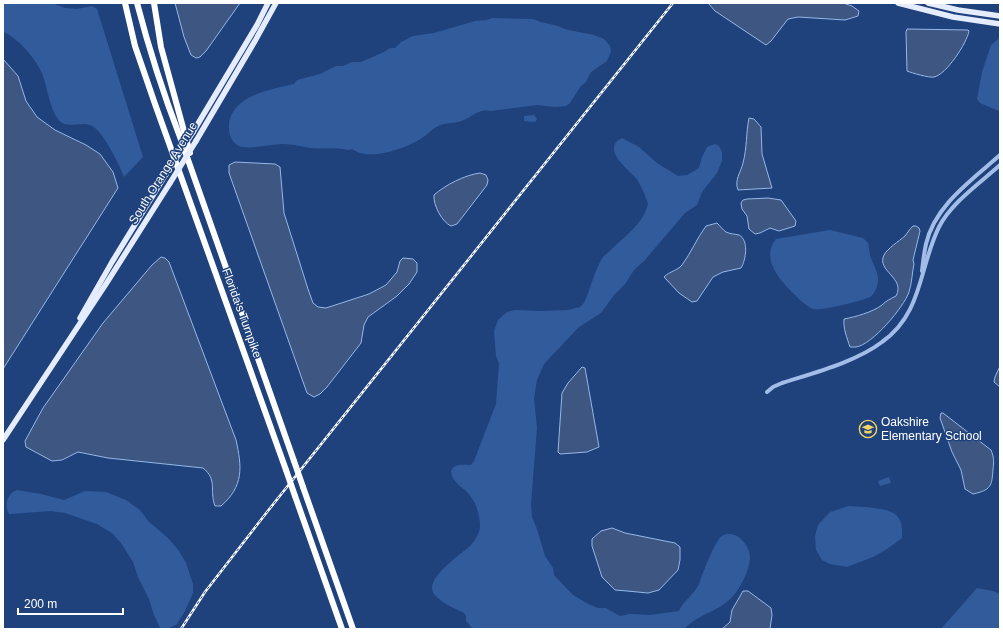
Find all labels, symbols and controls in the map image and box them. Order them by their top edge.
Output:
street label: South Orange Avenue [126,119,200,227]
street label: Florida's Turnpike [219,266,265,360]
place label: Oakshire Elementary School [881,415,982,443]
school or university icon: Oakshire Elementary School [858,419,878,439]
scale bar [18,590,123,616]
text: 200 m [24,597,57,611]

